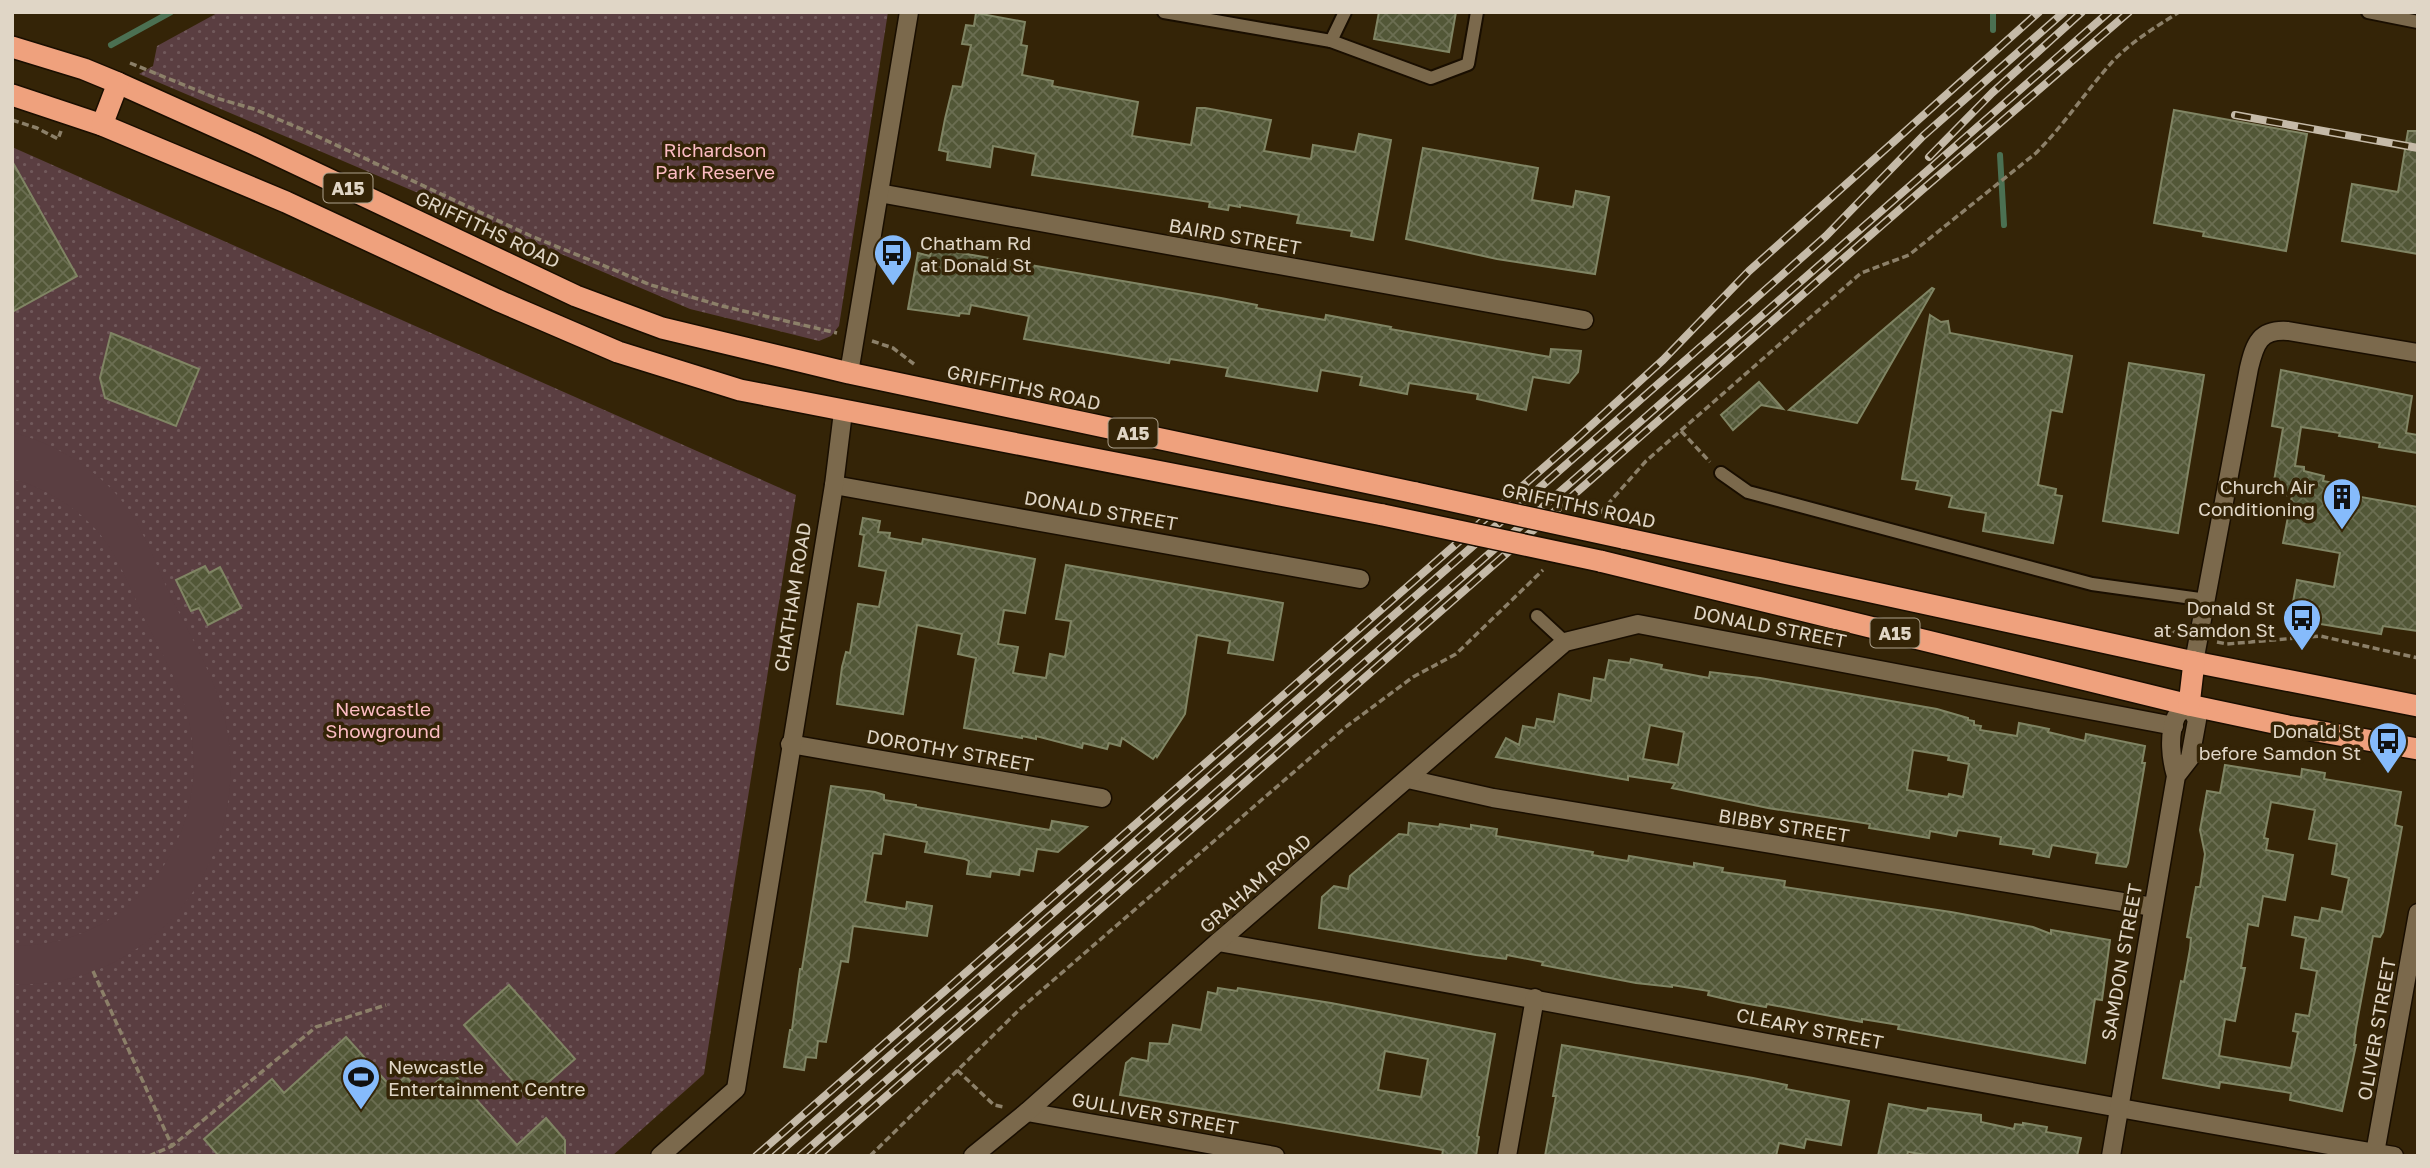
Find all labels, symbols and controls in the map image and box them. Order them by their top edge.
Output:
park label: Richardson Park Reserve [655,138,775,183]
road number: A15 [324,174,372,202]
street label: GRIFFITHS ROAD [412,185,564,273]
street label: BAIRD STREET [1167,213,1303,259]
place label: Chatham Rd at Donald St [920,231,1032,276]
bus stop icon: Chatham Rd at Donald St [872,232,914,287]
street label: GRIFFITHS ROAD [945,359,1103,415]
road number: A15 [1108,418,1158,447]
place label: Church Air Conditioning [2198,475,2316,520]
building icon: Church Air Conditioning [2321,476,2363,531]
street label: GRIFFITHS ROAD [1500,477,1658,533]
street label: DONALD STREET [1023,485,1180,535]
street label: CHATHAM ROAD [769,521,815,673]
place label: Donald St at Samdon St [2153,596,2275,641]
bus stop icon: Donald St at Samdon St [2281,597,2323,652]
street label: DONALD STREET [1692,600,1849,652]
road number: A15 [1870,618,1920,648]
park label: Newcastle Showground [325,697,441,742]
place label: Donald St before Samdon St [2199,719,2361,764]
bus stop icon: Donald St before Samdon St [2367,720,2409,775]
street label: DOROTHY STREET [865,724,1035,776]
street label: BIBBY STREET [1717,803,1851,847]
street label: GRAHAM ROAD [1195,828,1315,938]
street label: SAMDON STREET [2096,881,2146,1042]
street label: OLIVER STREET [2352,956,2400,1102]
street label: CLEARY STREET [1735,1002,1886,1054]
place label: Newcastle Entertainment Centre [388,1055,586,1100]
sports icon: Newcastle Entertainment Centre [340,1056,382,1111]
street label: GULLIVER STREET [1070,1087,1240,1139]

